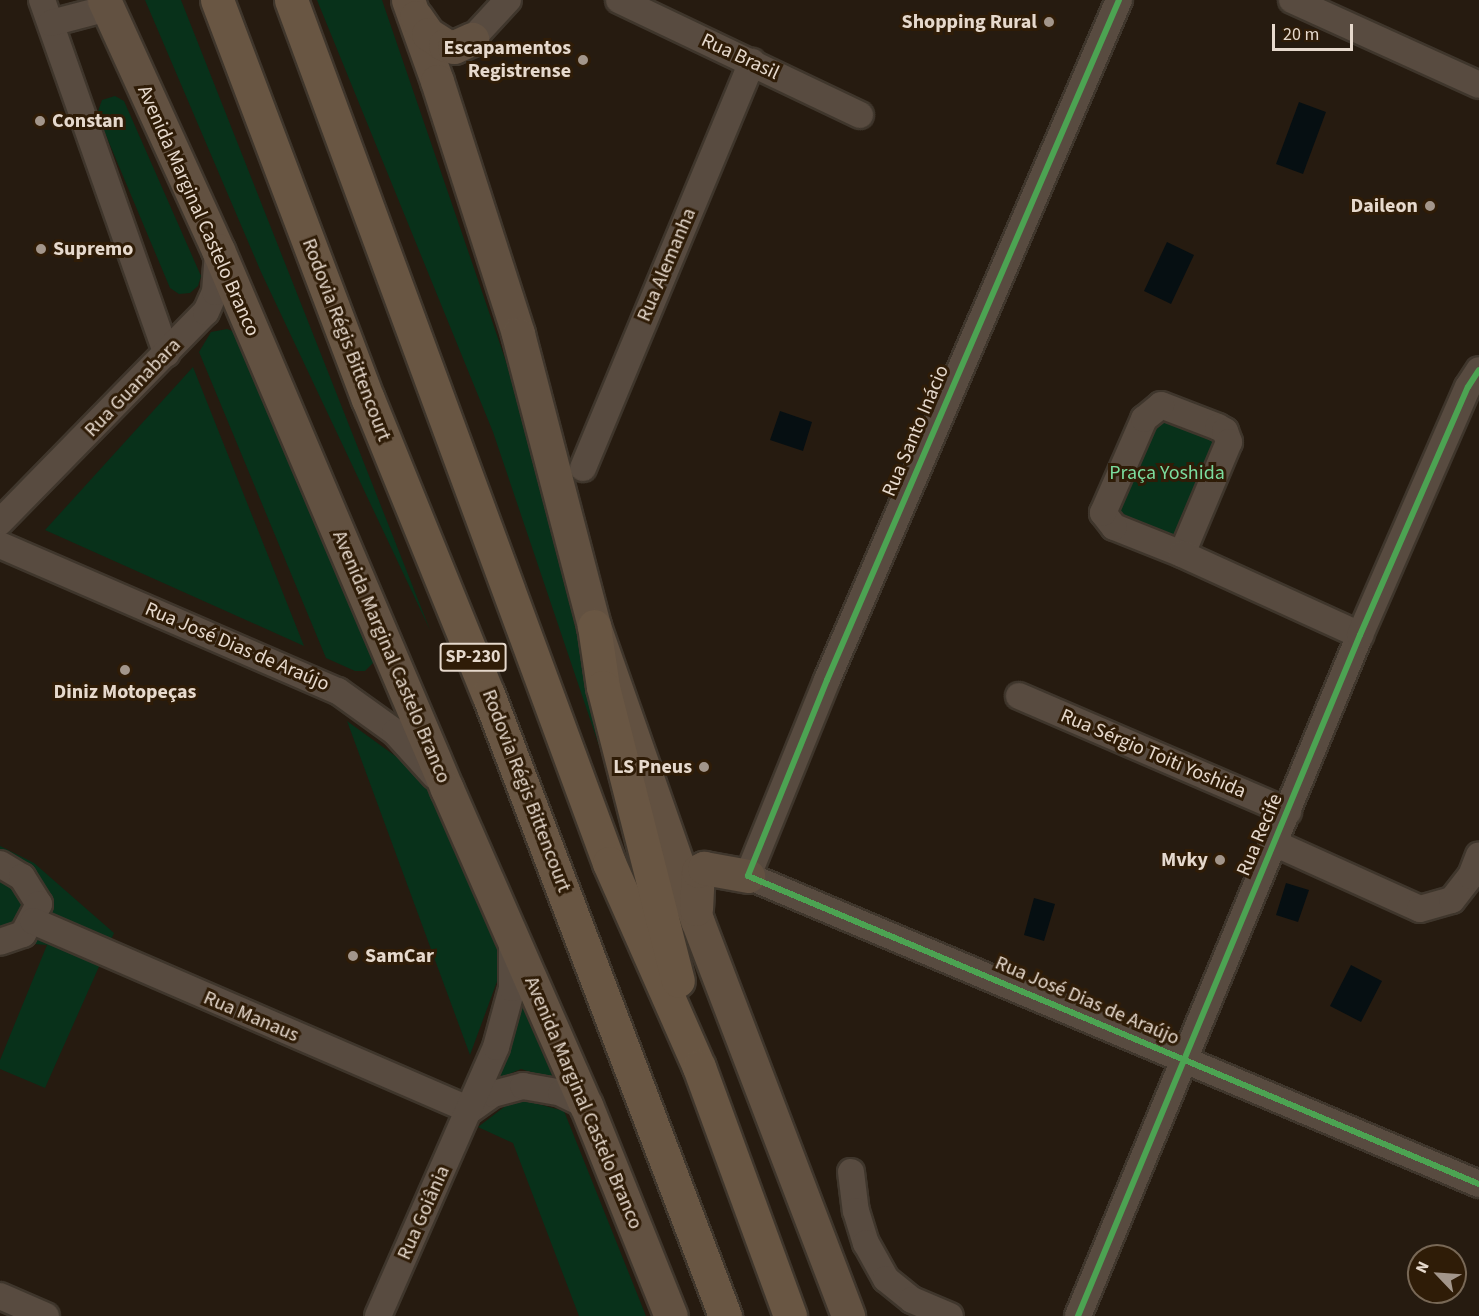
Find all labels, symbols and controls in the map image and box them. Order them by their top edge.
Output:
place label: Shopping Rural [902,10,1037,34]
scale bar [1275,12,1356,50]
marker: Shopping Rural [1042,15,1056,29]
text: 20 m [1283,22,1319,47]
street label: Rua Brasil [697,29,783,85]
place label: Escapamentos Registrense [444,36,571,83]
marker: Escapamentos Registrense [576,53,590,67]
street label: Avenida Marginal Castelo Branco [132,82,264,340]
place label: Constan [52,109,124,133]
marker: Constan [33,114,47,128]
place label: Daileon [1351,194,1418,218]
marker: Daileon [1423,199,1437,213]
street label: Rua Alemanha [632,205,702,325]
street label: Rodovia Régis Bittencourt [296,235,396,445]
place label: Supremo [53,237,133,261]
marker: Supremo [34,242,48,256]
street label: Rua Guanabara [80,334,186,442]
street label: Rua Santo Inácio [877,362,955,500]
park label: Praça Yoshida [1109,461,1225,485]
street label: Avenida Marginal Castelo Branco [327,527,455,787]
street label: Rua José Dias de Araújo [141,597,333,697]
road number: SP-230 [438,642,508,672]
marker: Diniz Motopeças [118,663,132,677]
place label: Diniz Motopeças [54,680,196,704]
street label: Rodovia Régis Bittencourt [476,686,576,896]
street label: Rua Sérgio Toiti Yoshida [1057,704,1249,804]
place label: LS Pneus [613,755,692,779]
marker: LS Pneus [697,760,711,774]
street label: Rua Recife [1232,790,1288,880]
place label: Mvky [1161,848,1208,872]
marker: Mvky [1213,853,1227,867]
place label: SamCar [365,944,434,968]
marker: SamCar [346,949,360,963]
street label: Rua José Dias de Araújo [991,951,1183,1051]
street label: Avenida Marginal Castelo Branco [519,973,647,1233]
street label: Rua Manaus [200,986,302,1048]
street label: Rua Goiânia [393,1162,455,1264]
north arrow [1407,1244,1467,1304]
text: N [1410,1258,1435,1277]

